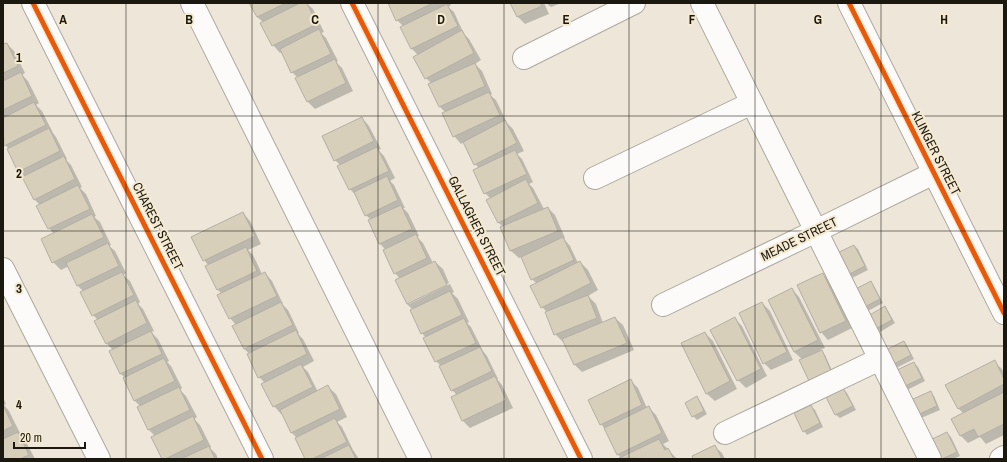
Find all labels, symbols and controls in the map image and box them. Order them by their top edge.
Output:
text: A [59,11,67,28]
text: B [185,11,193,28]
text: C [311,11,319,28]
text: D [437,11,445,28]
text: E [562,11,570,28]
text: F [689,11,696,28]
text: G [814,11,822,28]
text: H [940,11,948,28]
text: 1 [16,49,22,66]
street label: KLINGER STREET [908,108,965,198]
text: 2 [16,165,22,182]
street label: GALLAGHER STREET [444,173,510,279]
street label: CHAREST STREET [129,179,188,273]
street label: MEADE STREET [758,213,840,265]
text: 3 [16,280,22,297]
text: 4 [16,396,22,413]
scale bar [14,424,85,450]
text: 20 m [20,430,42,446]

